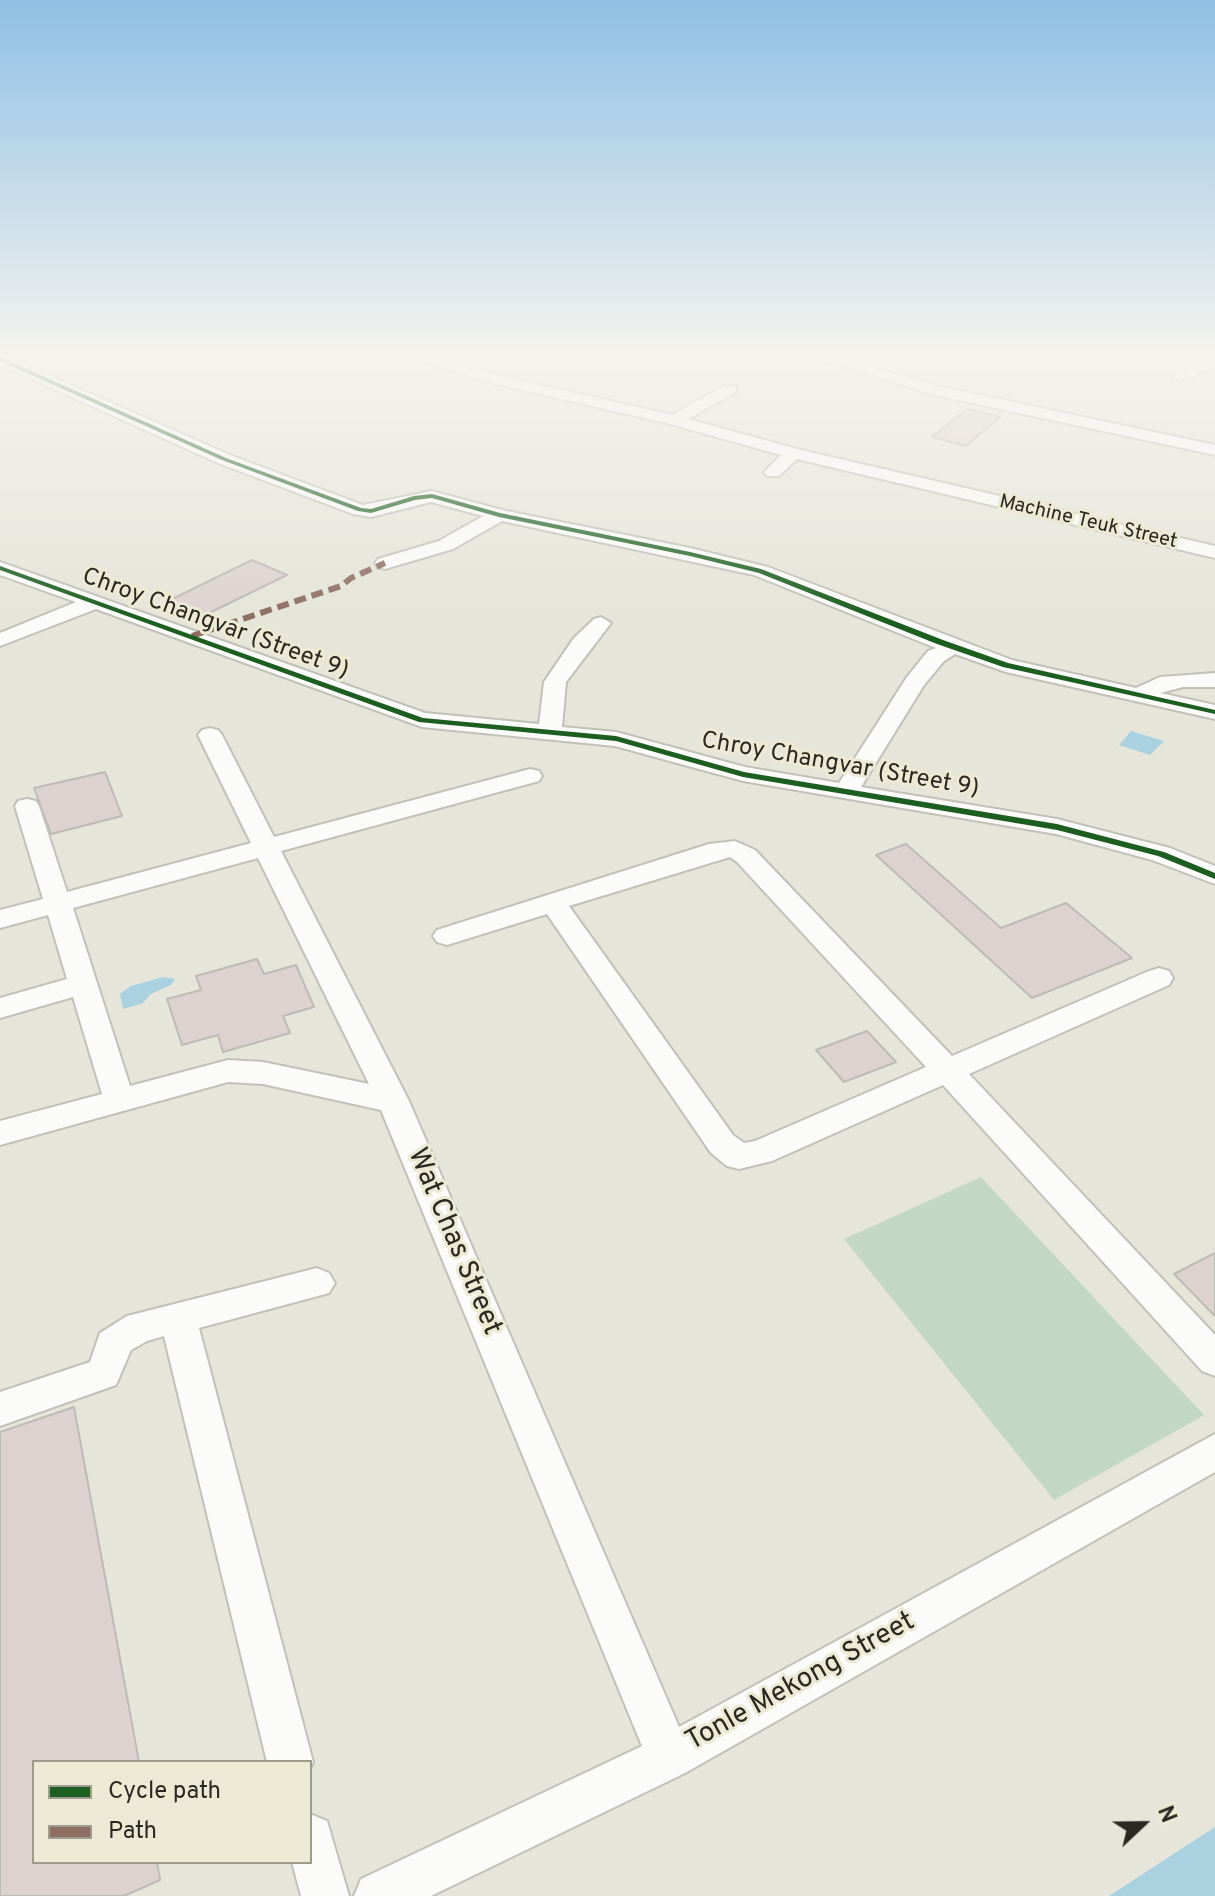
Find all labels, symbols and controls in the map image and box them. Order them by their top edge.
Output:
street label: Machine Teuk Street [997,491,1179,555]
street label: Chroy Changvar (Street 9) [78,563,352,687]
street label: Chroy Changvar (Street 9) [699,727,981,805]
street label: Wat Chas Street [398,1143,508,1341]
street label: Tonle Mekong Street [681,1606,921,1760]
legend [32,1760,312,1864]
text: Cycle path [108,1777,221,1807]
north arrow [1103,1784,1183,1864]
text: N [1150,1802,1181,1827]
text: Path [108,1817,157,1847]

